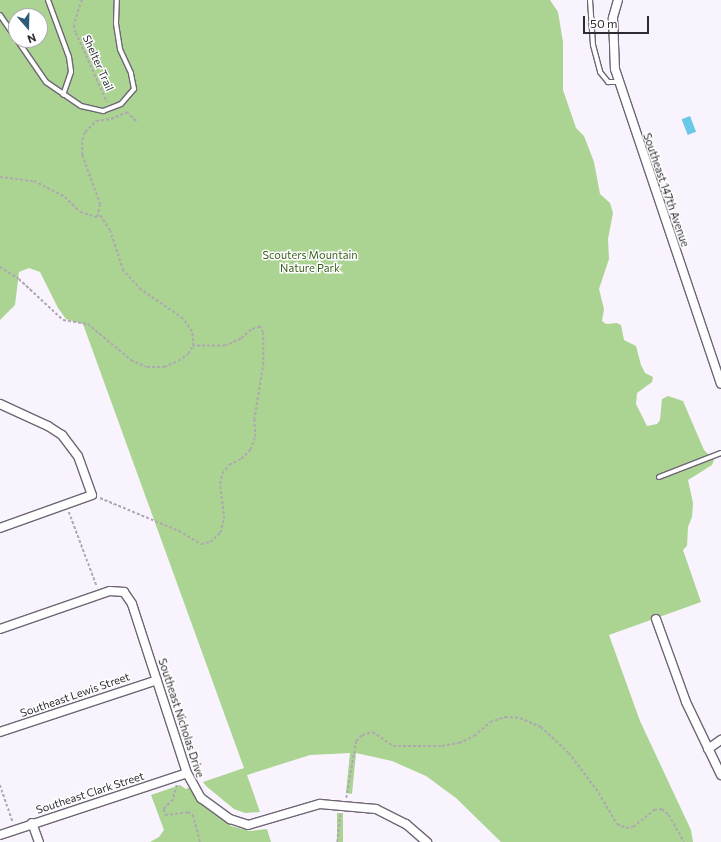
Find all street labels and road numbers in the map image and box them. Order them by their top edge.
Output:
street label: Shelter Trail [80,33,116,93]
street label: Southeast 147th Avenue [640,131,692,249]
street label: Southeast Nicholas Drive [155,657,207,779]
street label: Southeast Lewis Street [19,670,131,720]
street label: Southeast Clark Street [34,769,146,817]

